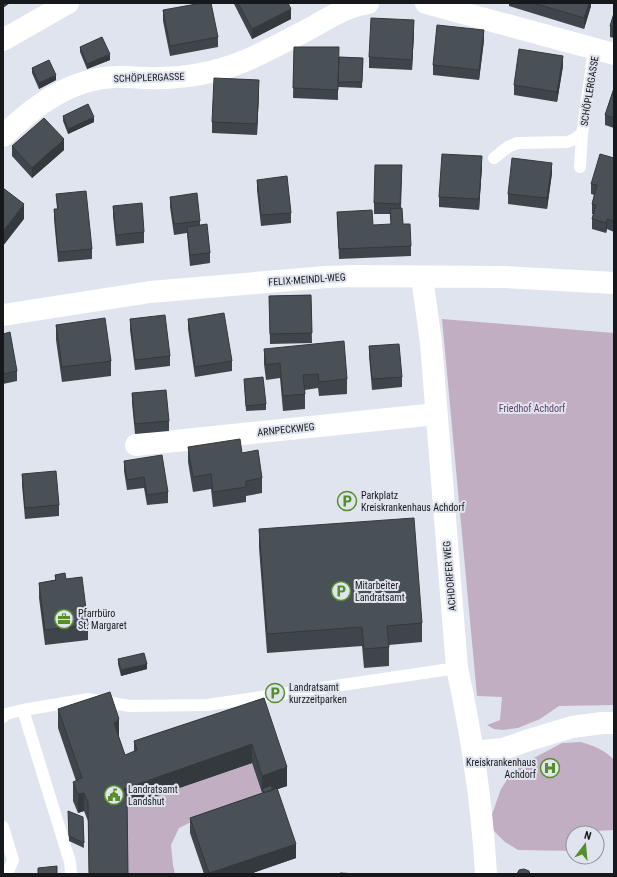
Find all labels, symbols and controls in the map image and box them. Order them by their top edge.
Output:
street label: SCHÖPLERGASSE [578,55,600,127]
street label: SCHÖPLERGASSE [113,70,185,84]
street label: FELIX-MEINDL-WEG [268,271,346,288]
park label: Friedhof Achdorf [499,403,566,414]
street label: ARNPECKWEG [257,421,315,438]
parking icon: Parkplatz Kreiskrankenhaus Achdorf [336,490,358,512]
place label: Parkplatz Kreiskrankenhaus Achdorf [361,490,466,513]
street label: ACHDORFER WEG [441,540,458,612]
parking icon: Mitarbeiter Landratsamt [330,580,352,602]
place label: Mitarbeiter Landratsamt [355,580,405,603]
office icon: Pfarrbüro St. Margaret [53,608,75,630]
place label: Pfarrbüro St. Margaret [78,608,127,631]
parking icon: Landratsamt kurzzeitparken [264,682,286,704]
place label: Landratsamt kurzzeitparken [289,682,347,705]
place label: Kreiskrankenhaus Achdorf [466,757,537,780]
hospital icon: Kreiskrankenhaus Achdorf [539,757,561,779]
public building icon: Landratsamt Landshut [103,784,125,806]
place label: Landratsamt Landshut [128,784,178,807]
north arrow [565,825,605,865]
text: N [583,829,593,843]

